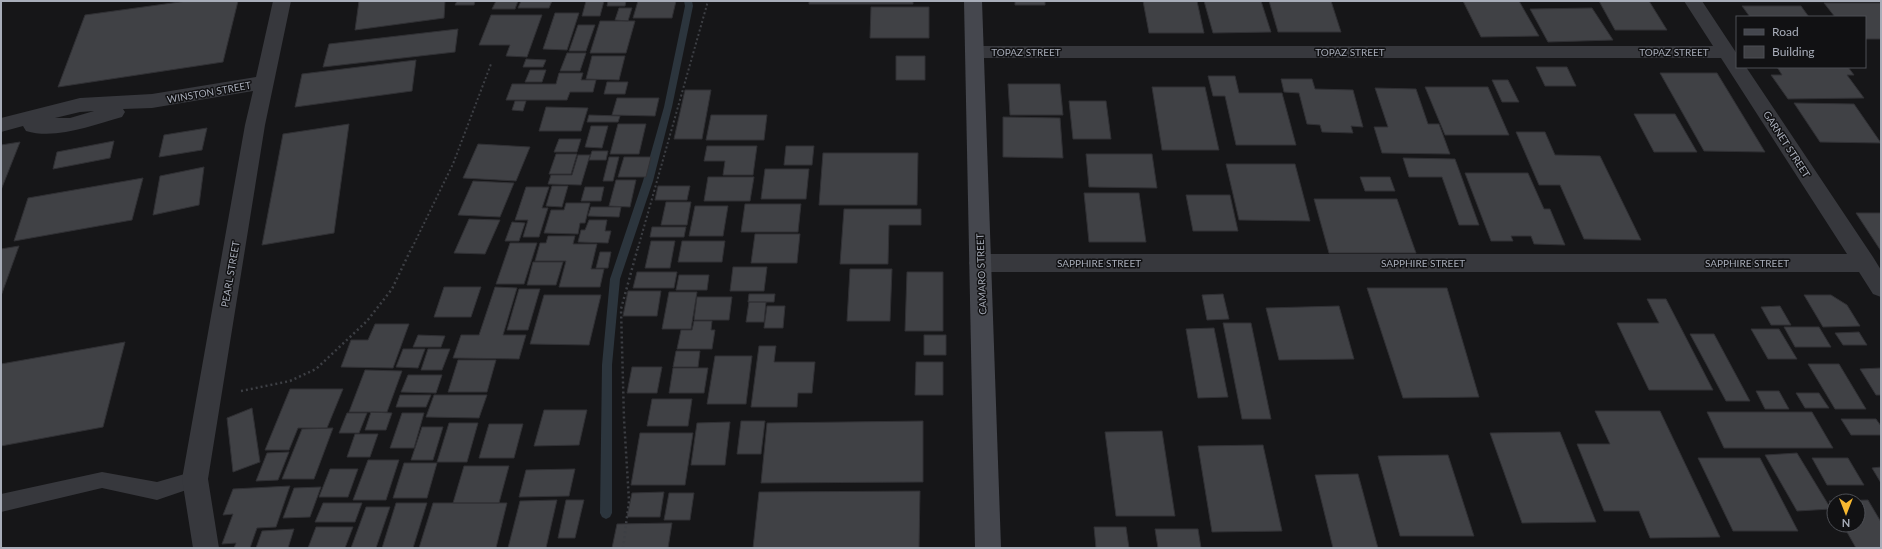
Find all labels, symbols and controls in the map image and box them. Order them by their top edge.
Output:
legend [1736,16,1866,68]
text: Road [1772,24,1799,39]
text: Building [1772,44,1815,59]
street label: TOPAZ STREET [991,46,1061,58]
street label: TOPAZ STREET [1315,46,1385,58]
street label: TOPAZ STREET [1639,46,1709,58]
street label: WINSTON STREET [166,79,252,105]
street label: GARNET STREET [1761,108,1813,180]
street label: CAMARO STREET [974,233,988,315]
street label: PEARL STREET [218,240,242,308]
street label: SAPPHIRE STREET [1057,257,1141,269]
street label: SAPPHIRE STREET [1381,257,1465,269]
street label: SAPPHIRE STREET [1705,257,1789,269]
north arrow [1826,493,1866,533]
text: N [1842,517,1850,530]

